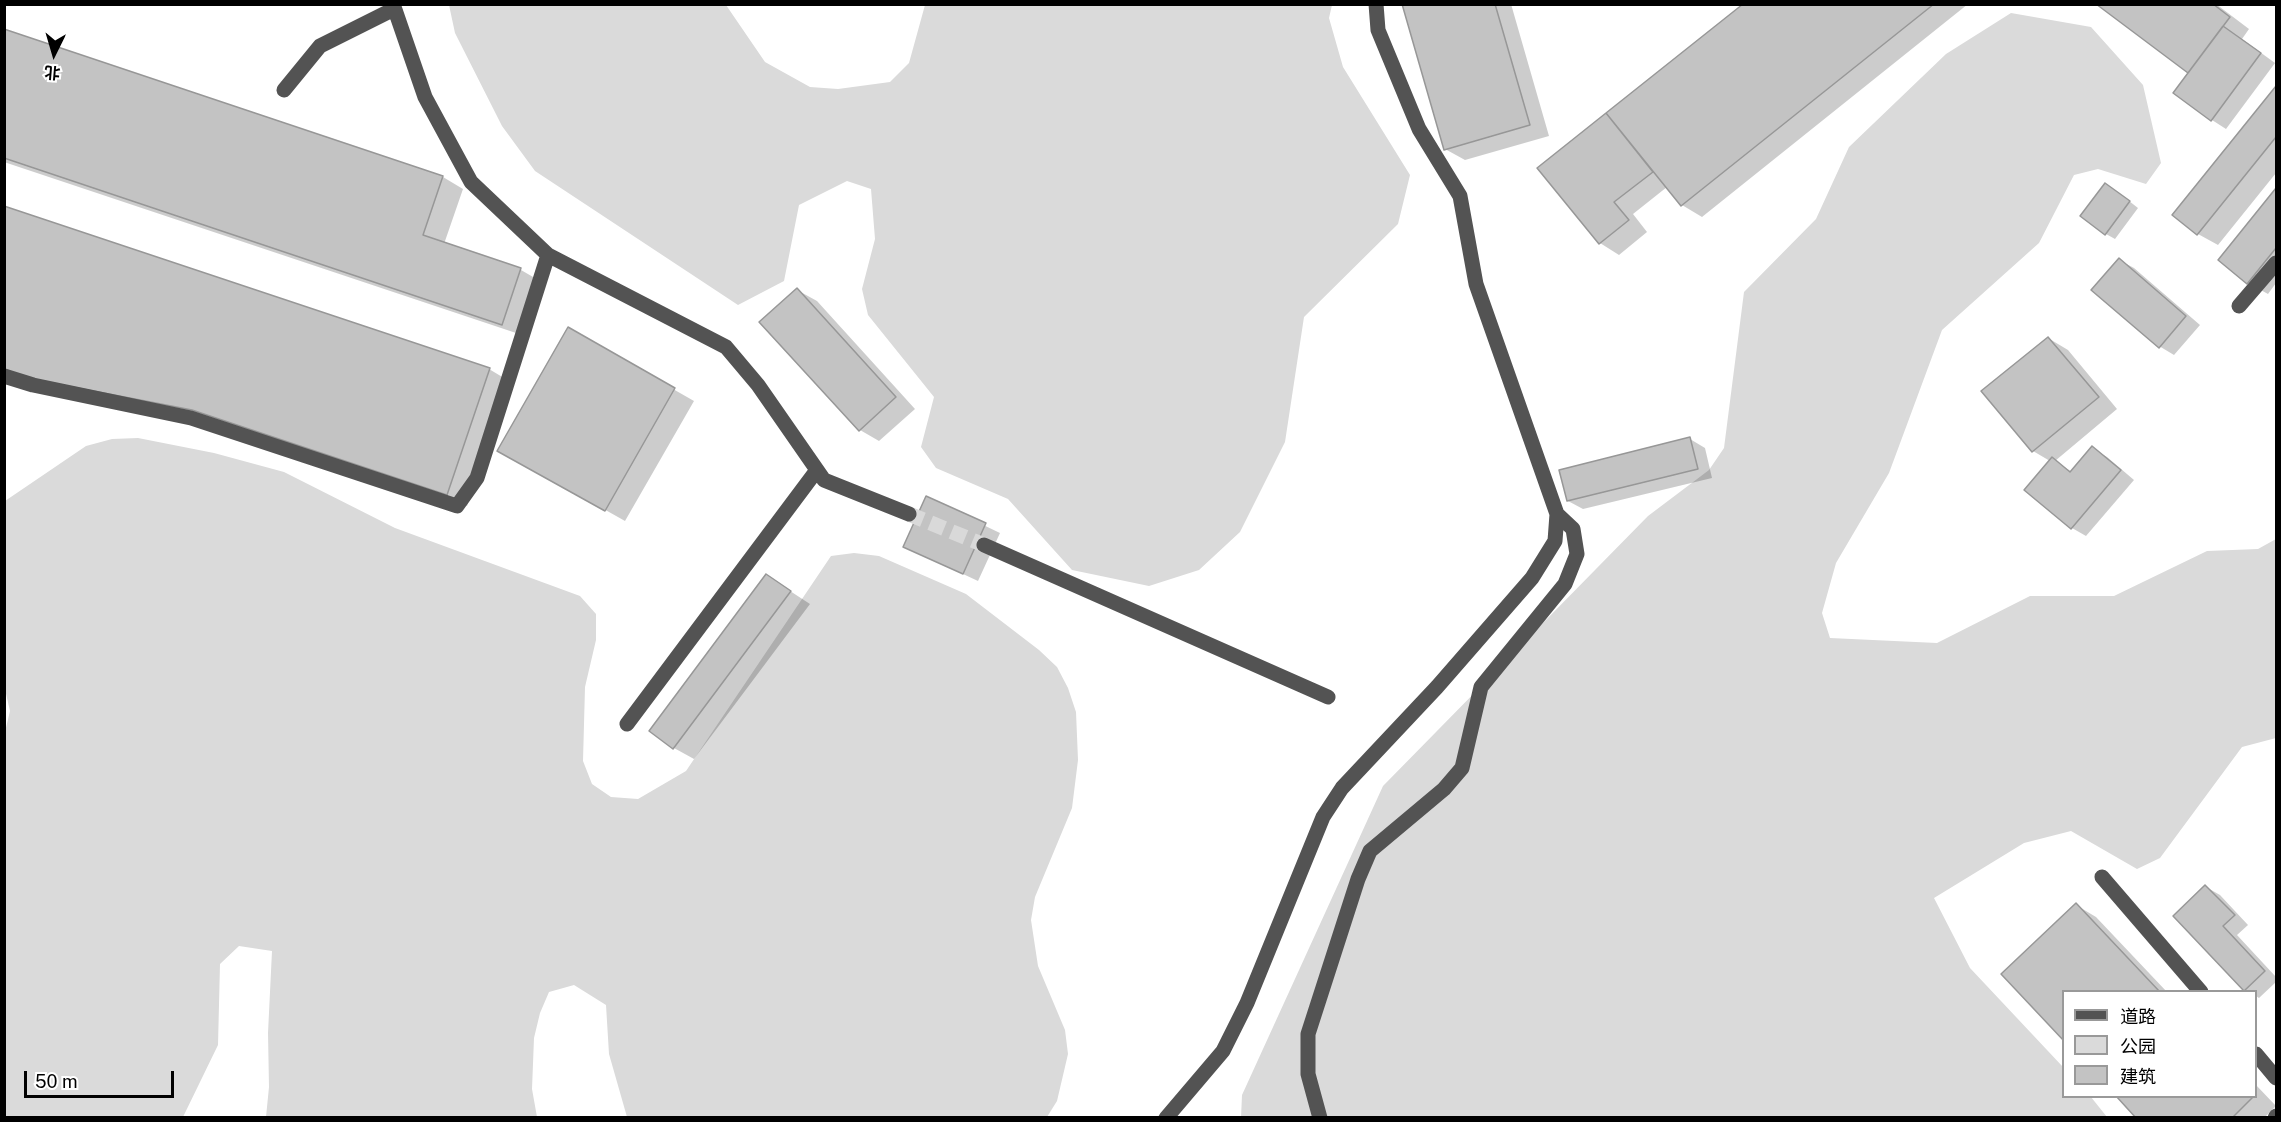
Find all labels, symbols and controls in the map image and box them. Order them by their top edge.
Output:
north arrow [24,24,84,84]
text: 北 [44,62,61,83]
legend [2062,990,2257,1098]
text: 道路 [2120,1006,2156,1027]
text: 公园 [2120,1036,2156,1057]
scale bar [27,1059,177,1097]
text: 建筑 [2120,1066,2156,1087]
text: 50 m [35,1071,78,1092]

